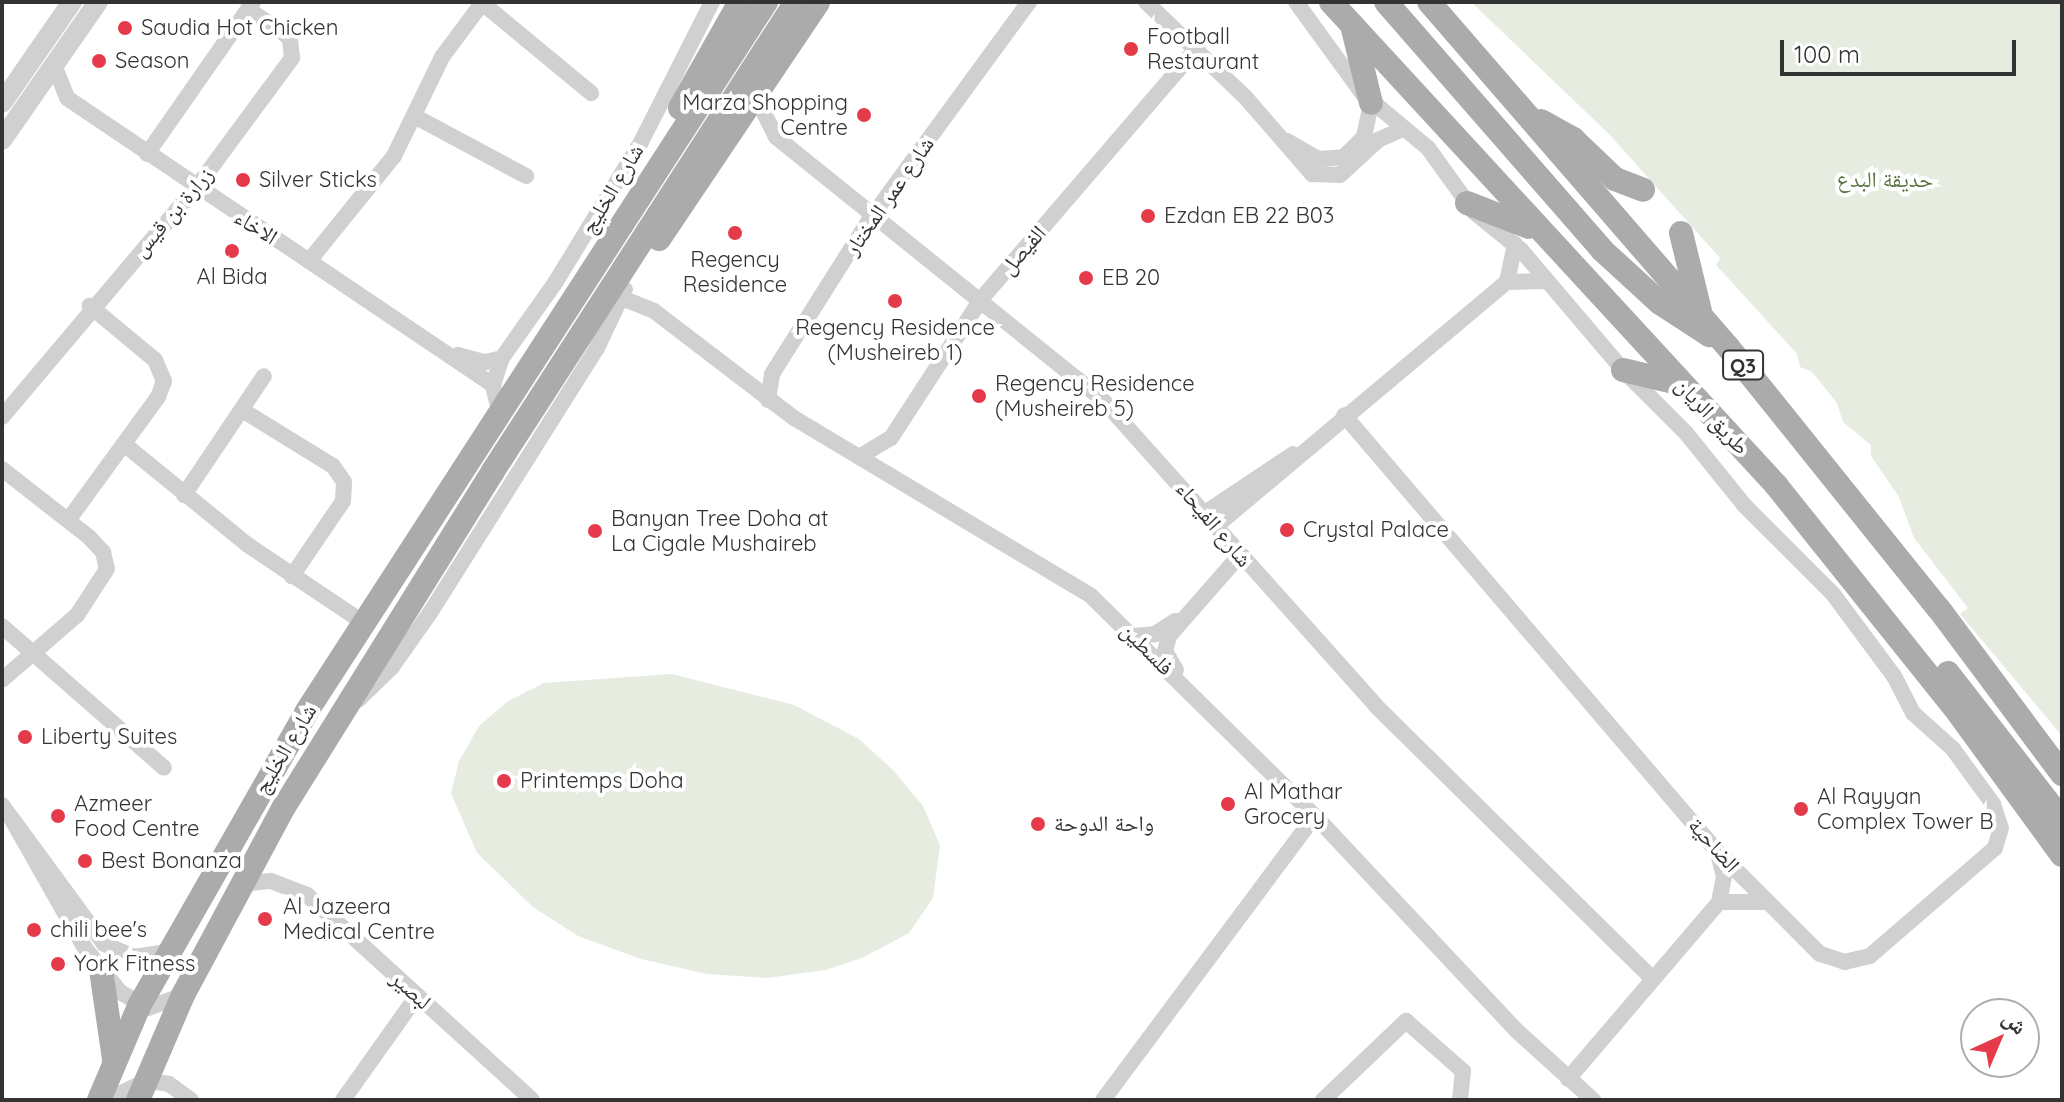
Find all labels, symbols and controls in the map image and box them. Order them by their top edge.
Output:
place label: Saudia Hot Chicken [141,15,338,41]
marker: Saudia Hot Chicken [116,19,134,37]
place label: Football Restaurant [1147,23,1259,74]
scale bar [1784,24,2020,74]
text: 100 m [1794,39,1860,69]
marker: Football Restaurant [1122,40,1140,58]
place label: Season [115,48,190,74]
marker: Season [90,52,108,70]
place label: Marza Shopping Centre [682,89,848,140]
marker: Marza Shopping Centre [855,106,873,124]
street label: شارع عمر المختار [838,132,940,260]
street label: شارع الخليج [575,139,649,239]
street label: زرارة بن قيس [127,162,219,262]
place label: Silver Sticks [259,167,377,193]
park label: حديقة البدع [1837,167,1933,193]
marker: Silver Sticks [234,171,252,189]
place label: Ezdan EB 22 B03 [1164,203,1334,229]
street label: الاخاء [230,204,282,250]
marker: Ezdan EB 22 B03 [1139,207,1157,225]
street label: الفيصل [995,220,1051,280]
marker: Regency Residence [726,224,744,242]
marker: Al Bida [223,242,241,260]
place label: Regency Residence [683,246,787,298]
place label: Al Bida [197,264,267,290]
place label: EB 20 [1102,265,1160,291]
marker: EB 20 [1077,269,1095,287]
marker: Regency Residence (Musheireb 1) [886,292,904,310]
place label: Regency Residence (Musheireb 1) [795,314,995,366]
road number: Q3 [1721,349,1765,381]
place label: Regency Residence (Musheireb 5) [995,370,1195,422]
street label: طريق الريان [1670,372,1754,460]
marker: Regency Residence (Musheireb 5) [970,387,988,405]
street label: شارع الفيحاء [1170,476,1258,572]
place label: Banyan Tree Doha at La Cigale Mushaireb [611,505,829,556]
place label: Crystal Palace [1303,517,1449,543]
marker: Crystal Palace [1278,521,1296,539]
marker: Banyan Tree Doha at La Cigale Mushaireb [586,522,604,540]
street label: فلسطين [1115,617,1179,681]
street label: شارع الخليج [248,699,322,799]
place label: Liberty Suites [41,724,177,750]
marker: Liberty Suites [16,728,34,746]
place label: Printemps Doha [520,768,684,794]
marker: Printemps Doha [495,772,513,790]
place label: Al Mathar Grocery [1244,778,1343,830]
place label: Al Rayyan Complex Tower B [1817,783,1994,834]
place label: Azmeer Food Centre [74,790,199,842]
marker: Al Mathar Grocery [1219,795,1237,813]
marker: Al Rayyan Complex Tower B [1792,800,1810,818]
marker: Azmeer Food Centre [49,807,67,825]
place label: واحة الدوحة [1054,811,1154,837]
street label: الضاحية [1683,812,1745,878]
marker: واحة الدوحة [1029,815,1047,833]
place label: Best Bonanza [101,848,242,874]
marker: Best Bonanza [76,852,94,870]
place label: Al Jazeera Medical Centre [283,893,435,944]
marker: Al Jazeera Medical Centre [254,908,276,930]
place label: chili bee's [50,917,147,943]
marker: chili bee's [25,921,43,939]
place label: York Fitness [74,951,195,977]
marker: York Fitness [49,955,67,973]
street label: لبصير [385,965,437,1015]
north arrow [1960,998,2040,1078]
text: ش [1997,1004,2033,1040]

